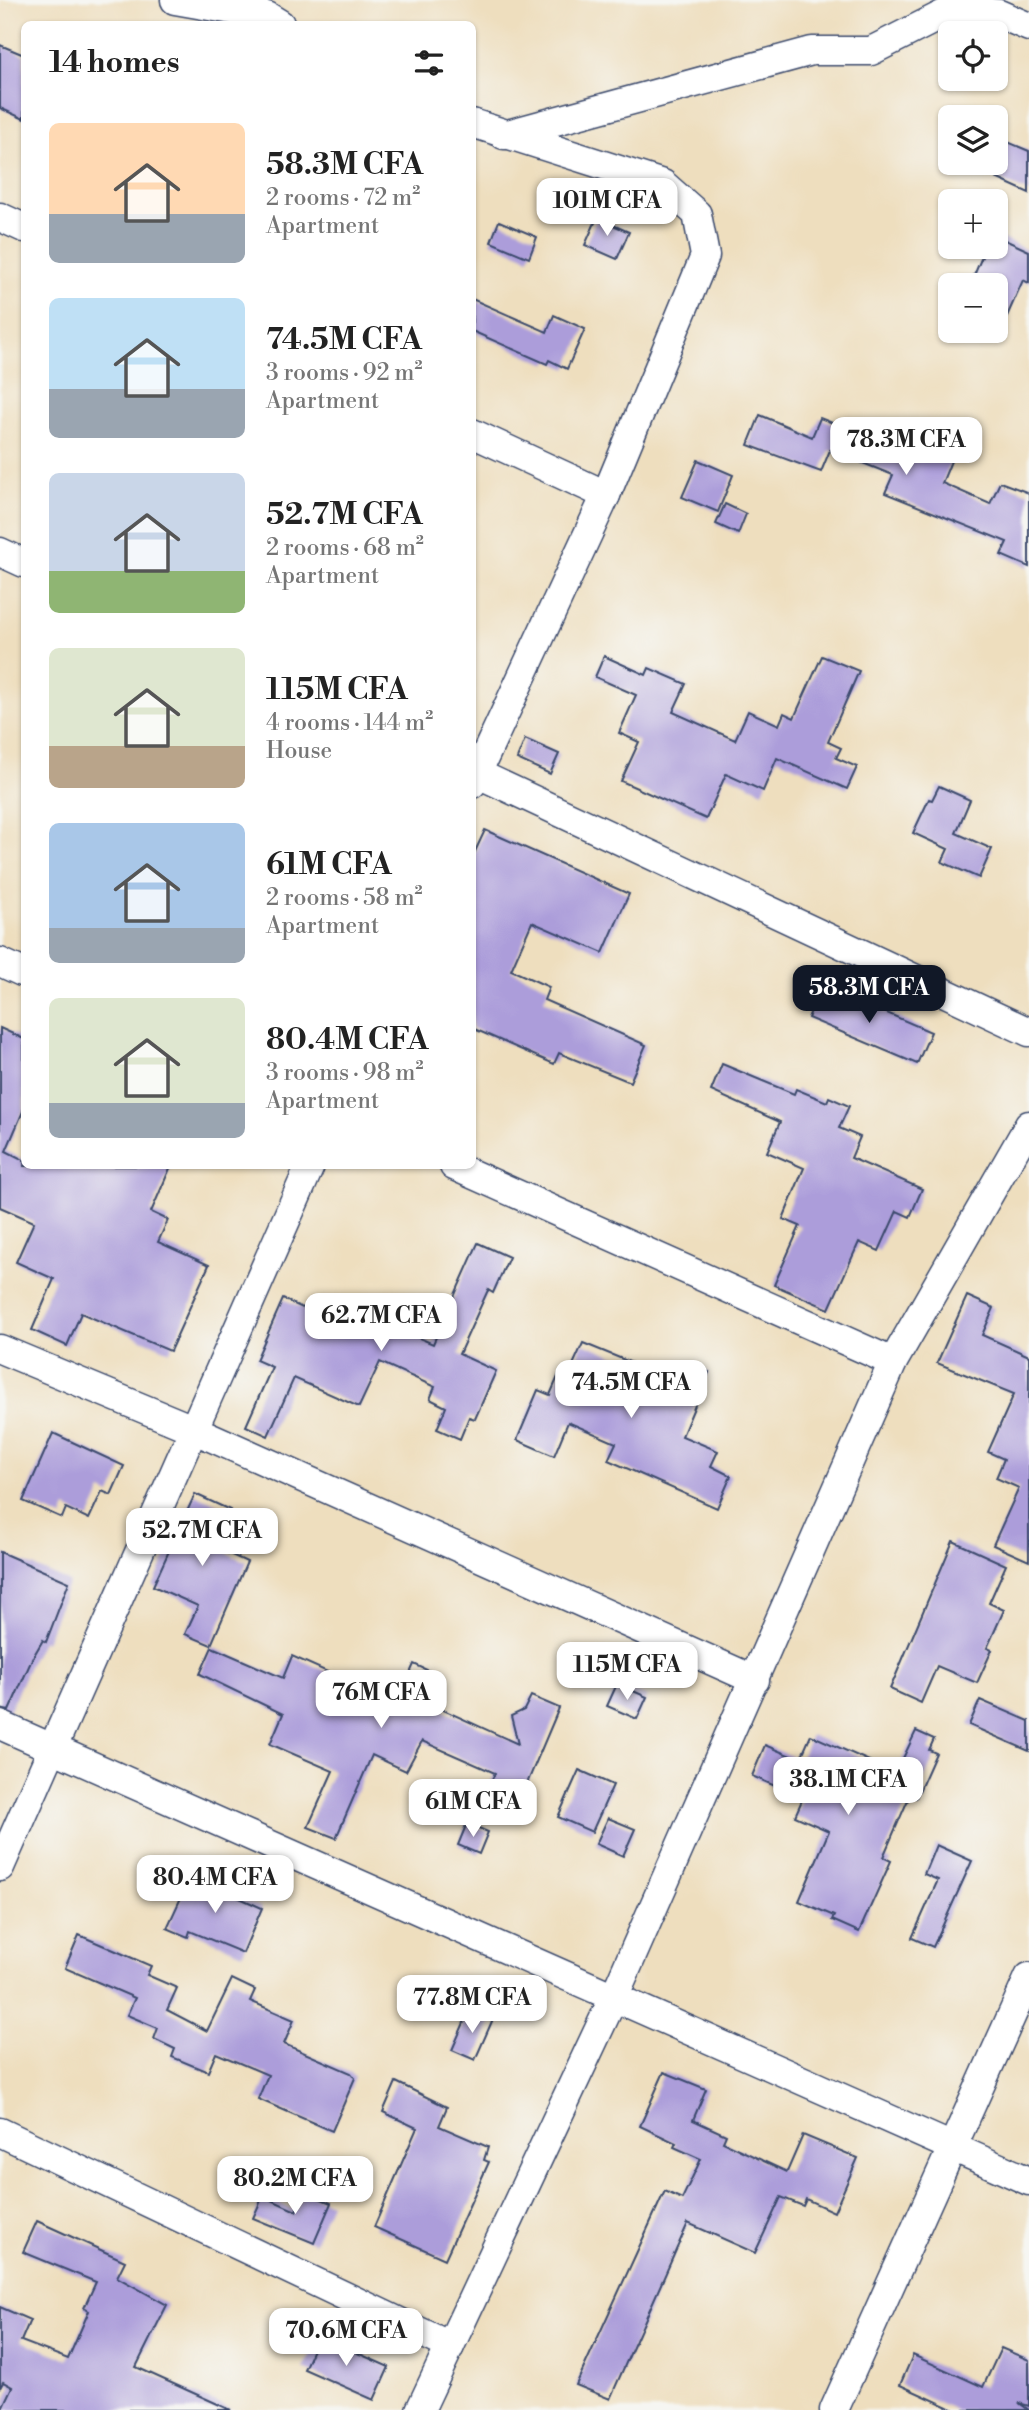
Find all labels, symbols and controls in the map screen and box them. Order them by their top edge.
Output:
map controls [938,21,1008,343]
button: locate [938,21,1008,91]
text: 14 homes [49,44,180,82]
icon: filters [410,44,448,82]
button: layers [938,105,1008,175]
text: 58.3M CFA [266,146,423,184]
icon: home [105,151,189,235]
pin: 101M CFA [535,178,679,238]
text: 2 rooms · 72 m² [266,184,420,212]
text: 101M CFA [553,187,661,215]
button: + [938,189,1008,259]
text: Apartment [266,212,379,240]
button: − [938,273,1008,343]
text: 74.5M CFA [266,321,422,359]
icon: home [105,326,189,410]
text: 3 rooms · 92 m² [266,359,422,387]
text: Apartment [266,387,379,415]
pin: 78.3M CFA [826,418,986,477]
text: 78.3M CFA [846,426,966,454]
text: 52.7M CFA [266,496,423,534]
icon: home [105,501,189,585]
text: 2 rooms · 68 m² [266,534,424,562]
text: Apartment [266,562,379,590]
text: 115M CFA [266,671,408,709]
icon: home [105,676,189,760]
text: 4 rooms · 144 m² [266,709,433,737]
text: House [266,737,332,765]
text: 61M CFA [266,846,392,884]
icon: home [105,851,189,935]
text: 2 rooms · 58 m² [266,884,423,912]
text: Apartment [266,912,379,940]
pin: 58.3M CFA [789,965,949,1025]
text: 58.3M CFA [809,974,929,1002]
text: 80.4M CFA [266,1021,429,1059]
icon: home [105,1026,189,1110]
text: 3 rooms · 98 m² [266,1059,423,1087]
text: Apartment [266,1087,379,1115]
pin: 62.7M CFA [301,1294,461,1353]
text: 62.7M CFA [321,1302,441,1330]
pin: 74.5M CFA [551,1360,711,1420]
text: 74.5M CFA [571,1369,691,1397]
pin: 52.7M CFA [122,1508,282,1568]
text: 52.7M CFA [142,1517,262,1545]
pin: 115M CFA [555,1642,699,1702]
text: 115M CFA [573,1651,681,1679]
pin: 76M CFA [316,1670,446,1730]
text: 76M CFA [332,1679,430,1707]
pin: 38.1M CFA [768,1758,928,1817]
text: 38.1M CFA [789,1766,907,1794]
pin: 61M CFA [408,1780,538,1839]
text: 61M CFA [425,1788,521,1816]
pin: 80.4M CFA [135,1856,295,1915]
text: 80.4M CFA [153,1864,277,1892]
pin: 77.8M CFA [392,1976,552,2035]
text: 77.8M CFA [413,1984,531,2012]
pin: 80.2M CFA [215,2156,375,2216]
text: 80.2M CFA [233,2165,357,2193]
pin: 70.6M CFA [266,2308,426,2368]
text: 70.6M CFA [285,2317,407,2345]

